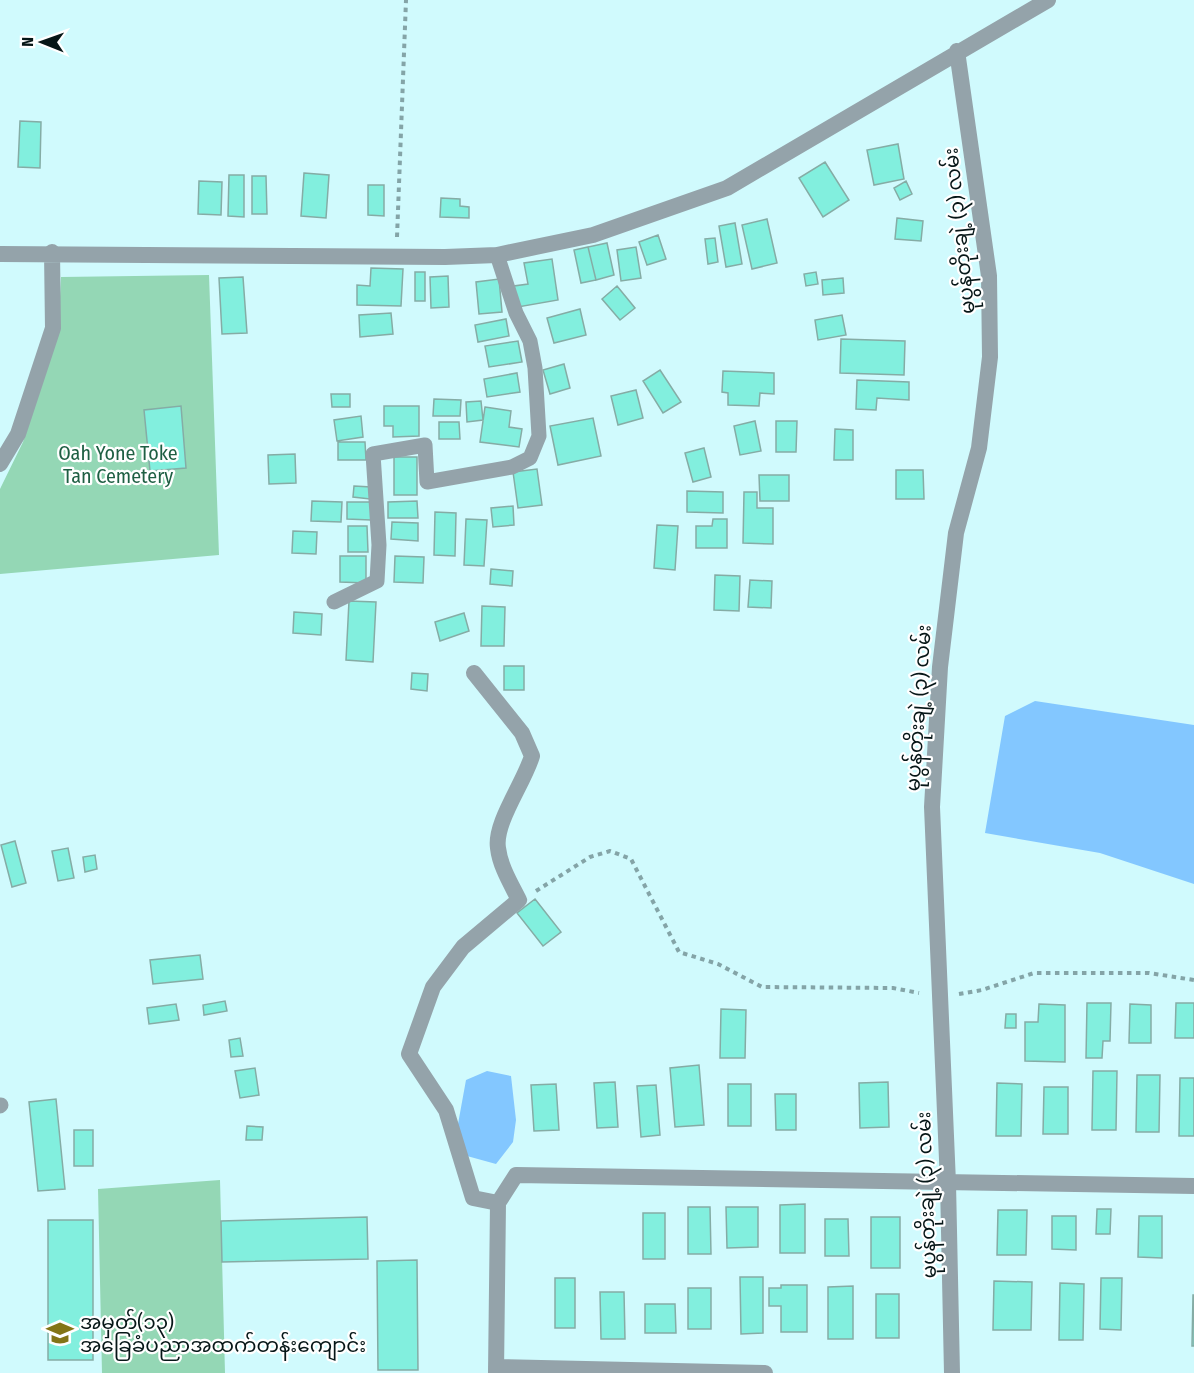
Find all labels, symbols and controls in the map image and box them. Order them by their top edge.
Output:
north arrow [12,12,72,72]
text: N [18,37,37,47]
street label: မုပွန်တိုးချဲ့ (၃) လမ်း [936,146,985,316]
park label: Oah Yone Toke Tan Cemetery [58,441,178,488]
street label: မုပွန်တိုးချဲ့ (၃) လမ်း [898,624,941,793]
street label: မုပွန်တိုးချဲ့ (၃) လမ်း [909,1111,946,1279]
place label: အမှတ်(၁၃) အခြေခံပညာအထက်တန်းကျောင်း [80,1308,366,1361]
school or university icon: အမှတ်(၁၃) အခြေခံပညာအထက်တန်းကျောင်း [45,1318,75,1348]

